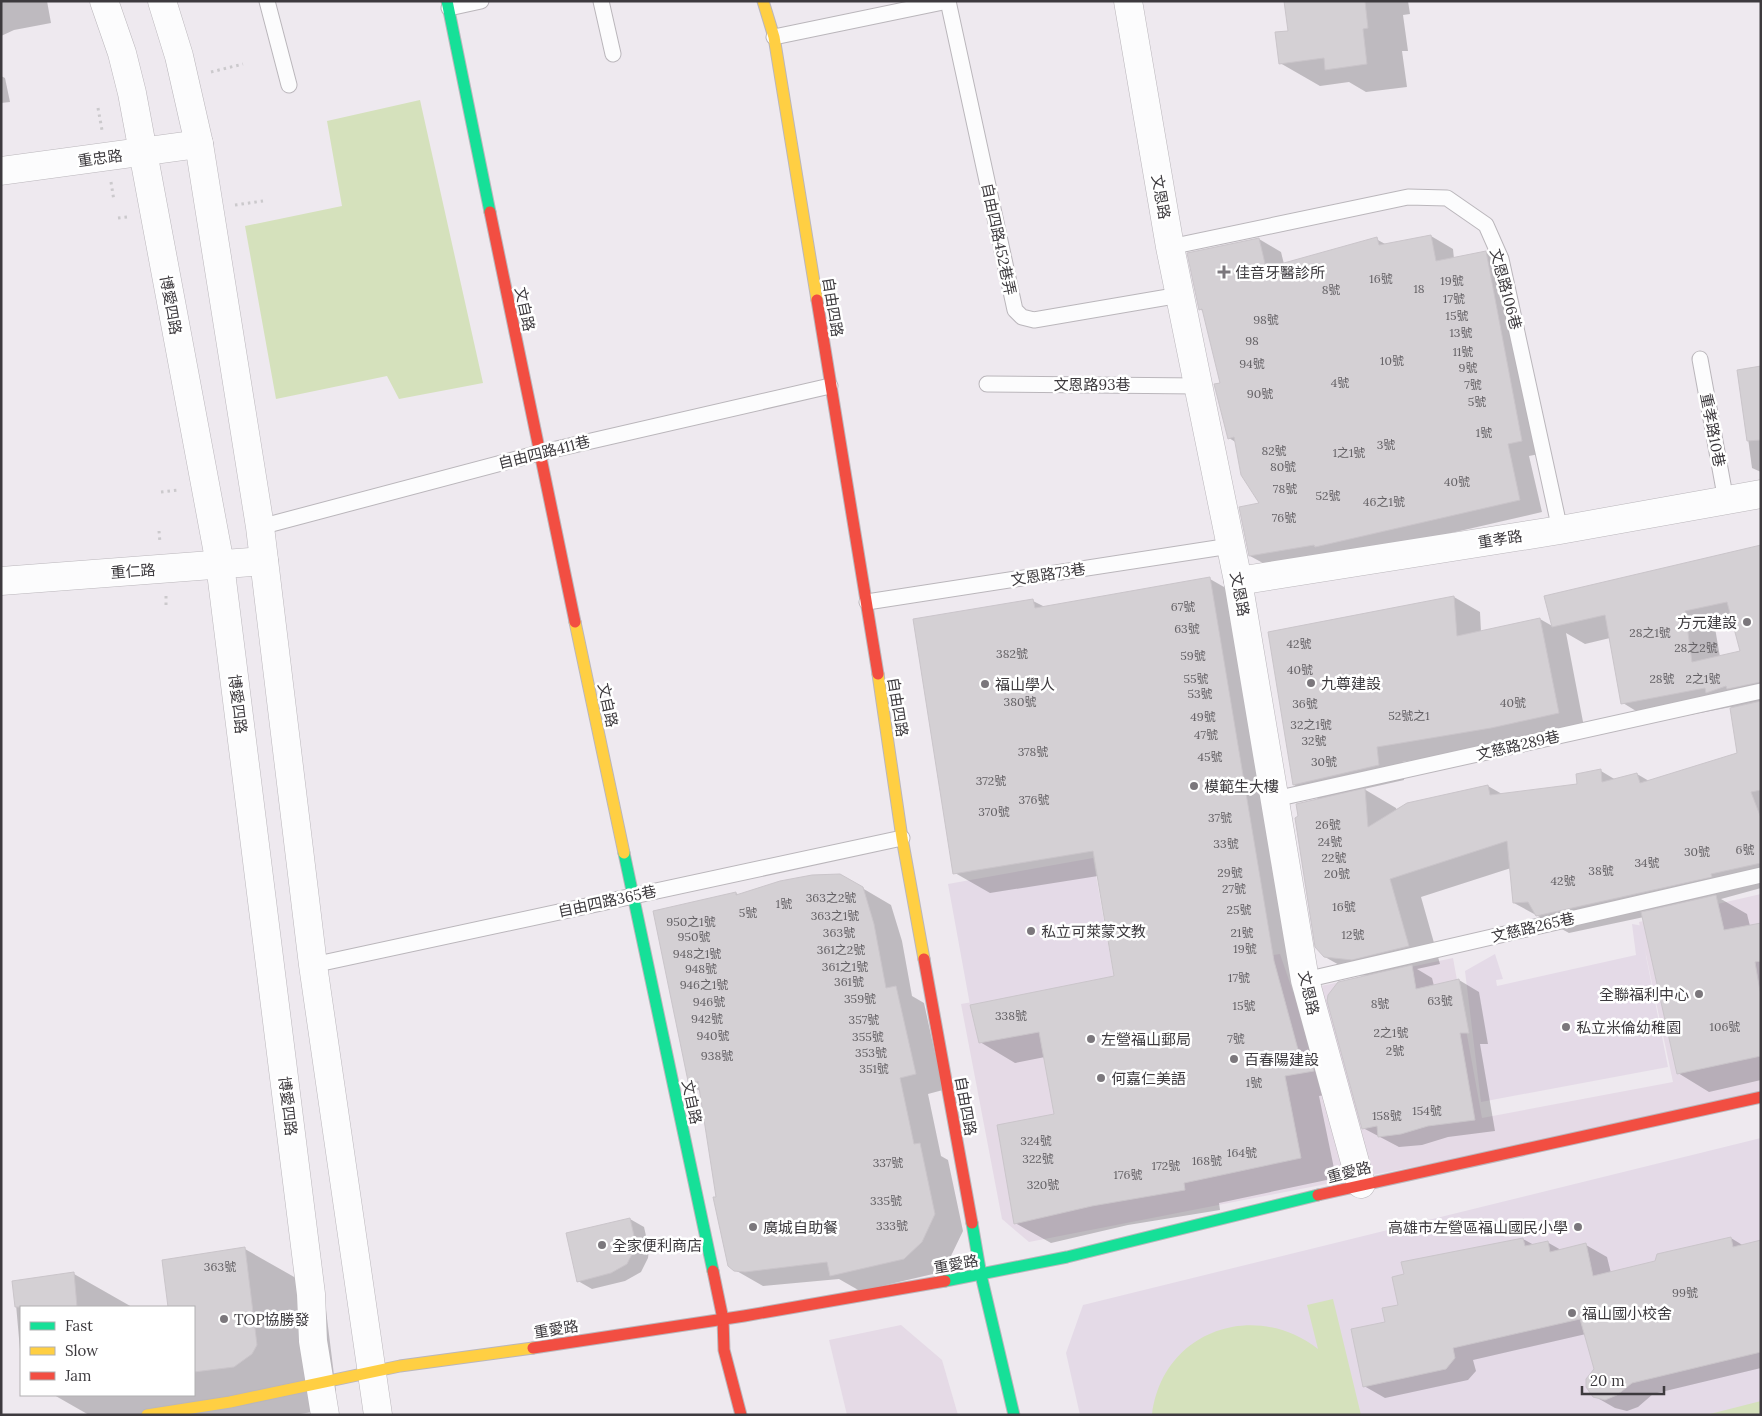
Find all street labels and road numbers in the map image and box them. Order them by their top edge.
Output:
street label: 重忠路 [76,145,124,171]
street label: 文恩路 [1148,173,1174,221]
street label: 自由四路452巷弄 [978,181,1020,297]
street label: 文恩路106巷 [1486,246,1526,332]
street label: 博愛四路 [156,274,186,336]
street label: 自由四路 [819,276,847,338]
street label: 文自路 [511,285,539,333]
street label: 文恩路93巷 [1053,375,1131,394]
street label: 重孝路10巷 [1697,391,1729,469]
street label: 自由四路411巷 [496,431,592,473]
street label: 重孝路 [1476,526,1524,552]
street label: 文恩路73巷 [1009,559,1087,589]
street label: 重仁路 [110,560,156,582]
street label: 文恩路 [1226,570,1254,618]
street label: 博愛四路 [225,673,251,735]
street label: 自由四路 [884,676,912,738]
street label: 文自路 [594,681,622,729]
street label: 文慈路289巷 [1474,726,1562,764]
street label: 自由四路365巷 [556,881,658,921]
street label: 文慈路265巷 [1489,908,1577,946]
street label: 文恩路 [1295,969,1323,1017]
street label: 博愛四路 [275,1075,301,1137]
street label: 自由四路 [951,1075,981,1137]
street label: 文自路 [678,1078,706,1126]
street label: 重愛路 [1325,1157,1373,1187]
street label: 重愛路 [932,1251,980,1277]
street label: 重愛路 [532,1316,580,1342]

